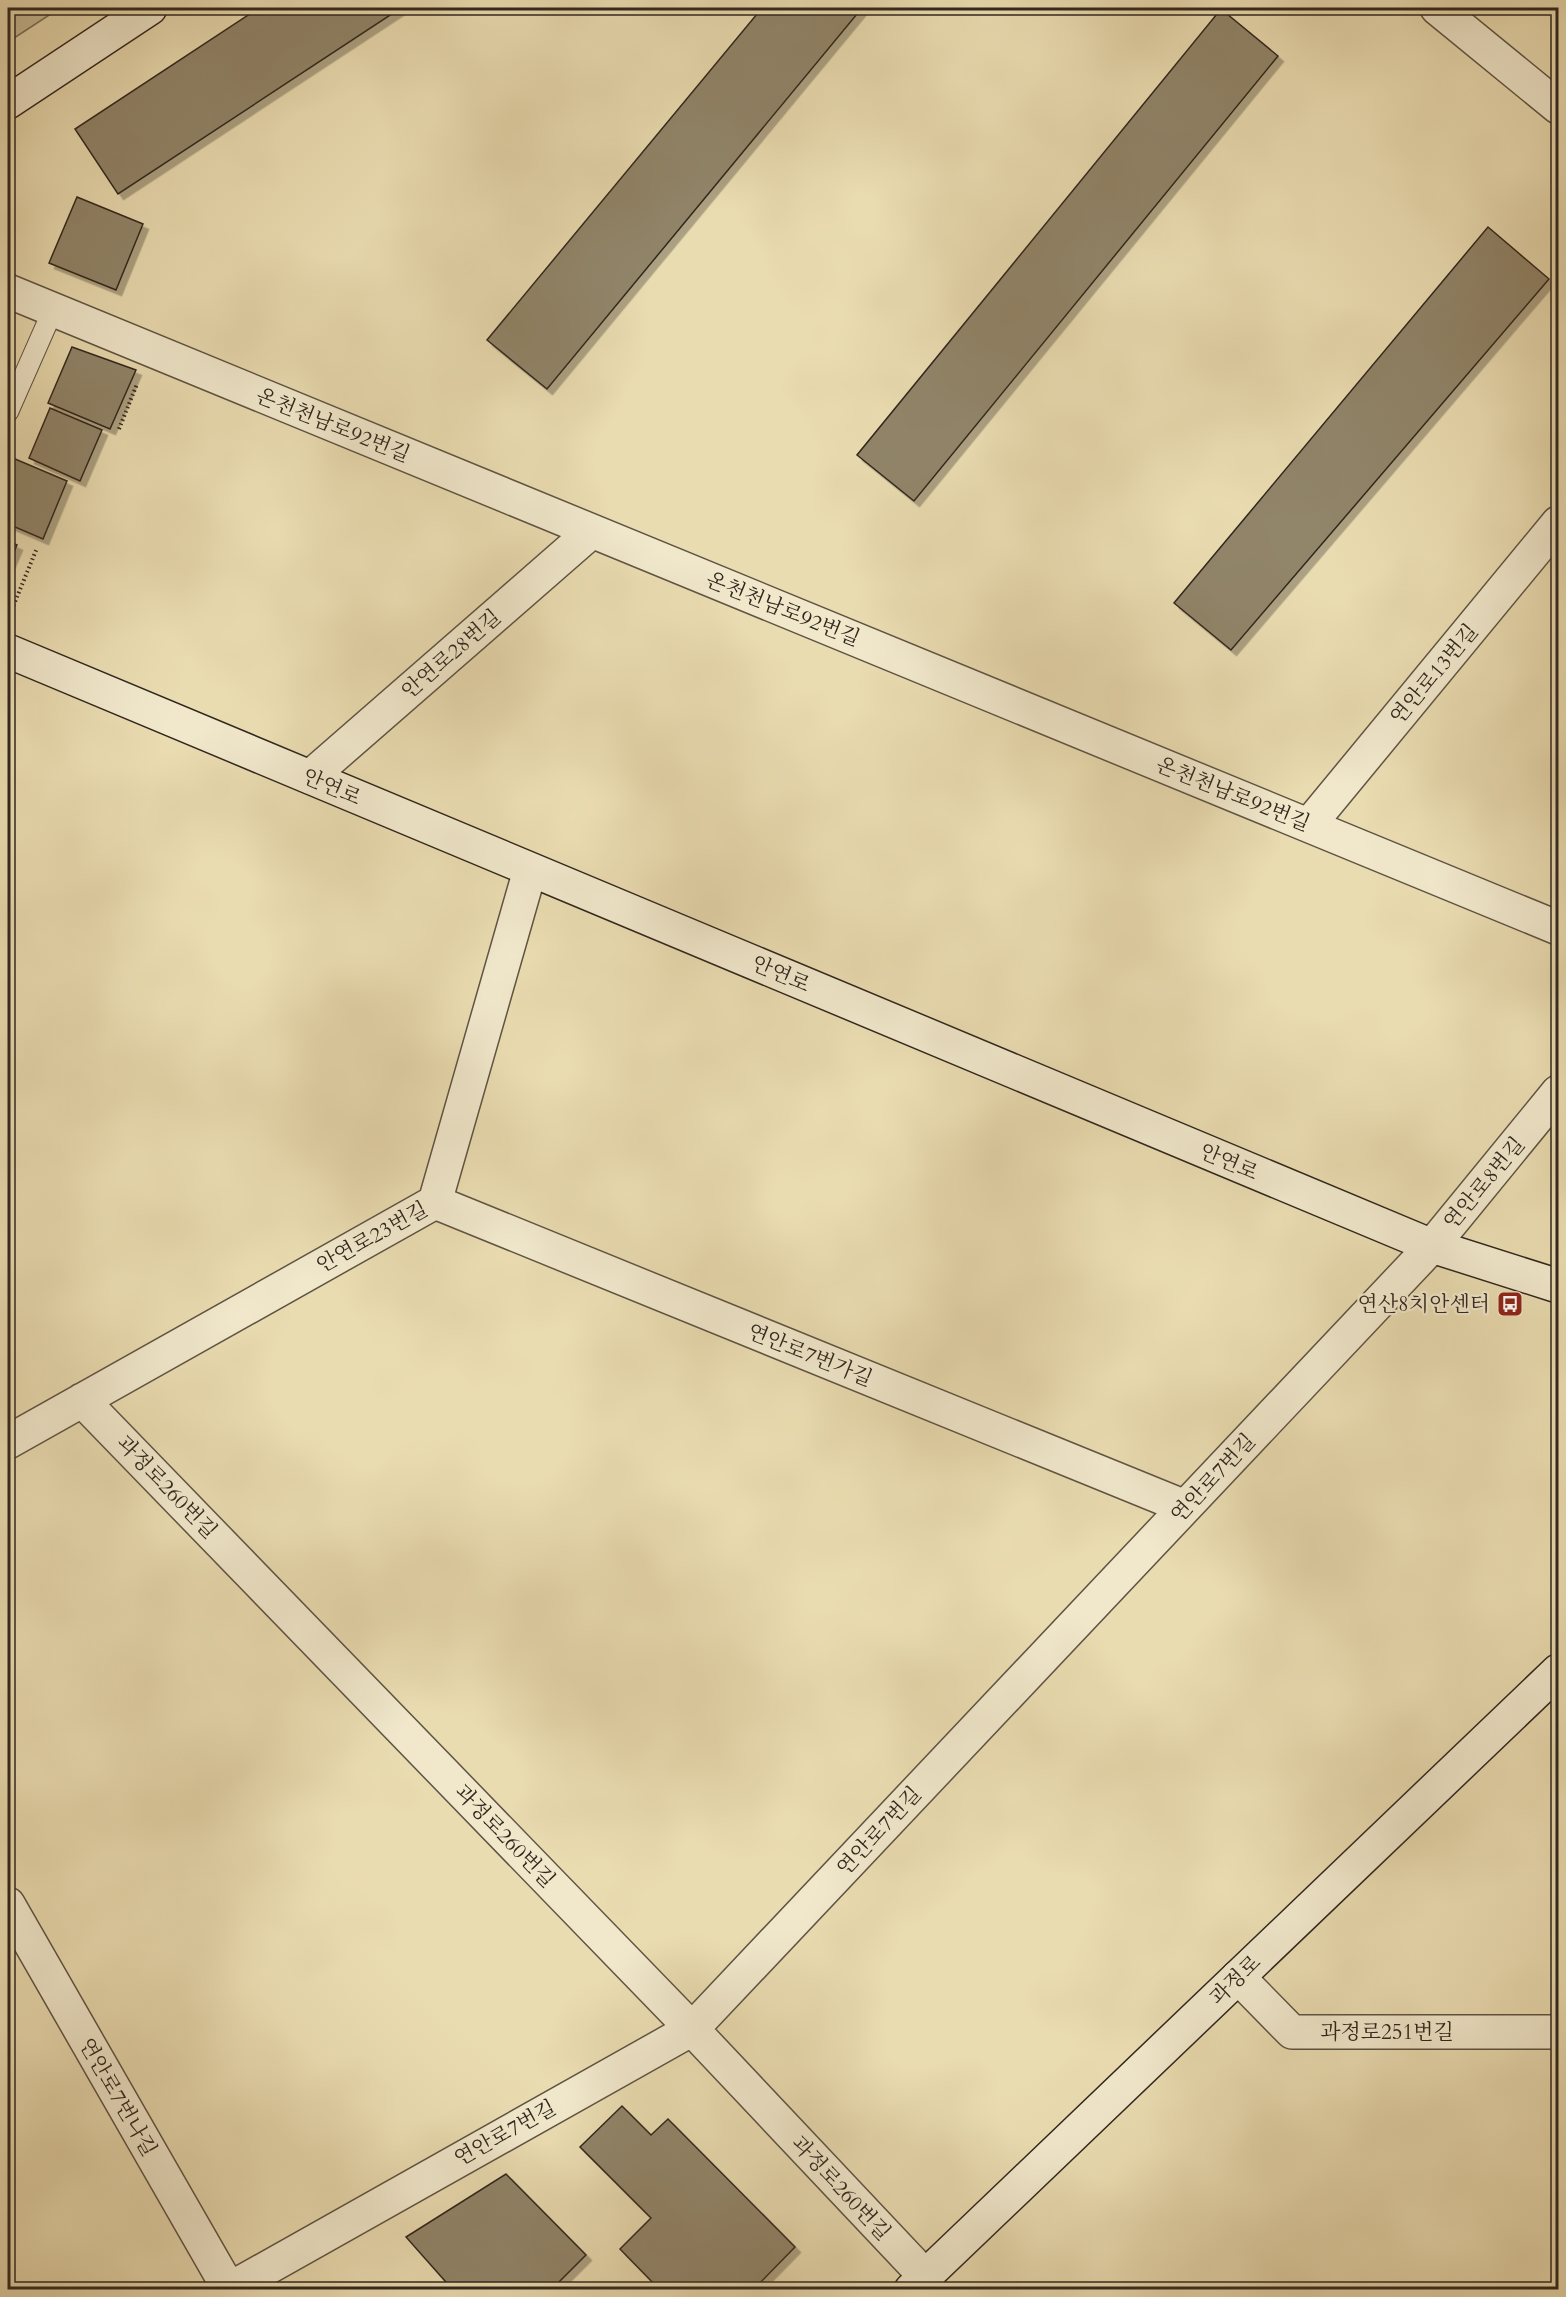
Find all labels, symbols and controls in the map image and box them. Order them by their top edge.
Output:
street label: 온천천남로92번길 [252,381,414,470]
street label: 온천천남로92번길 [702,565,864,654]
street label: 안연로28번길 [395,603,507,706]
street label: 연안로13번길 [1384,618,1485,731]
street label: 온천천남로92번길 [1152,750,1314,839]
street label: 안연로 [298,762,365,813]
street label: 안연로 [747,949,814,1000]
street label: 연안로8번길 [1437,1131,1532,1236]
street label: 안연로 [1195,1137,1262,1188]
street label: 안연로23번길 [311,1195,433,1280]
bus stop icon: 연산8치안센터 [1495,1289,1525,1319]
place label: 연산8치안센터 [1358,1290,1490,1319]
street label: 연안로7번가길 [743,1317,877,1394]
street label: 연안로7번길 [1165,1427,1262,1529]
street label: 과정로260번길 [110,1429,224,1546]
street label: 과정로260번길 [448,1778,562,1895]
street label: 연안로7번길 [831,1780,928,1882]
street label: 과정로 [1203,1949,1267,2012]
street label: 과정로251번길 [1320,2018,1454,2047]
street label: 연안로7번나길 [72,2033,163,2162]
street label: 연안로7번길 [449,2094,561,2173]
street label: 과정로260번길 [784,2130,897,2247]

